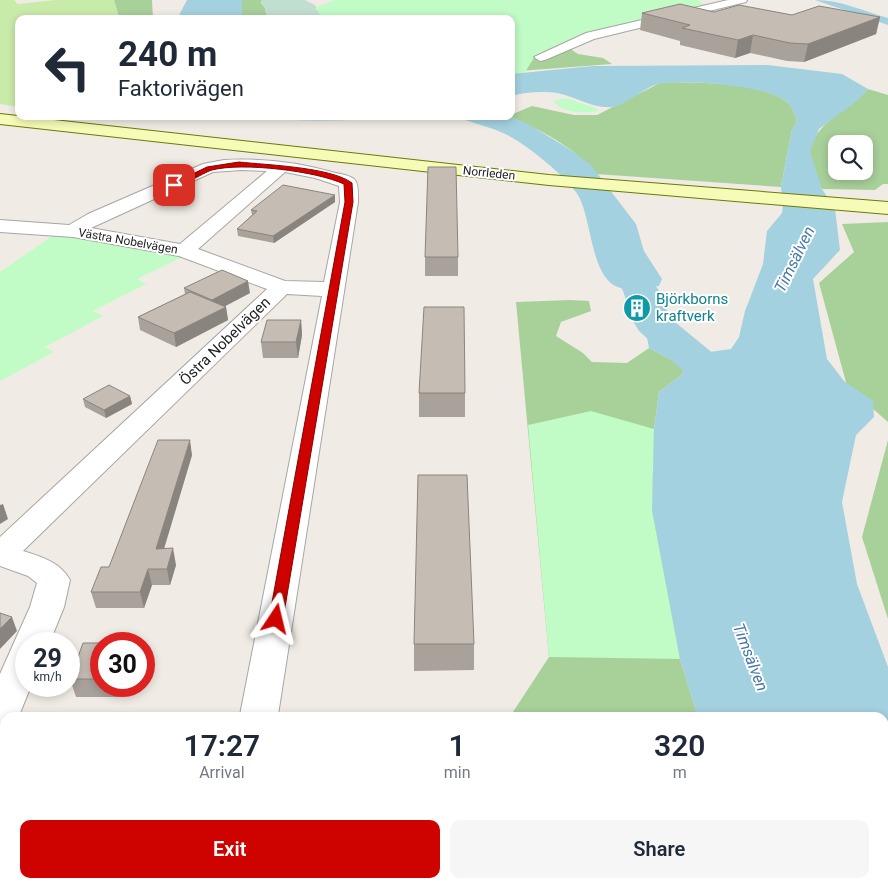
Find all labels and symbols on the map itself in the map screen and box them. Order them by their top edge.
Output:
street label: Norrleden [462,163,516,183]
pin [153,164,195,206]
water label: Timsälven [770,223,819,295]
street label: Västra Nobelvägen [77,225,179,257]
place label: Björkborns kraftverk [656,290,728,325]
street label: Östra Nobelvägen [176,293,274,389]
building icon: Björkborns kraftverk [622,293,652,323]
position arrow [249,592,301,644]
water label: Timsälven [729,621,772,694]
speed limit sign: 30 [90,632,155,697]

